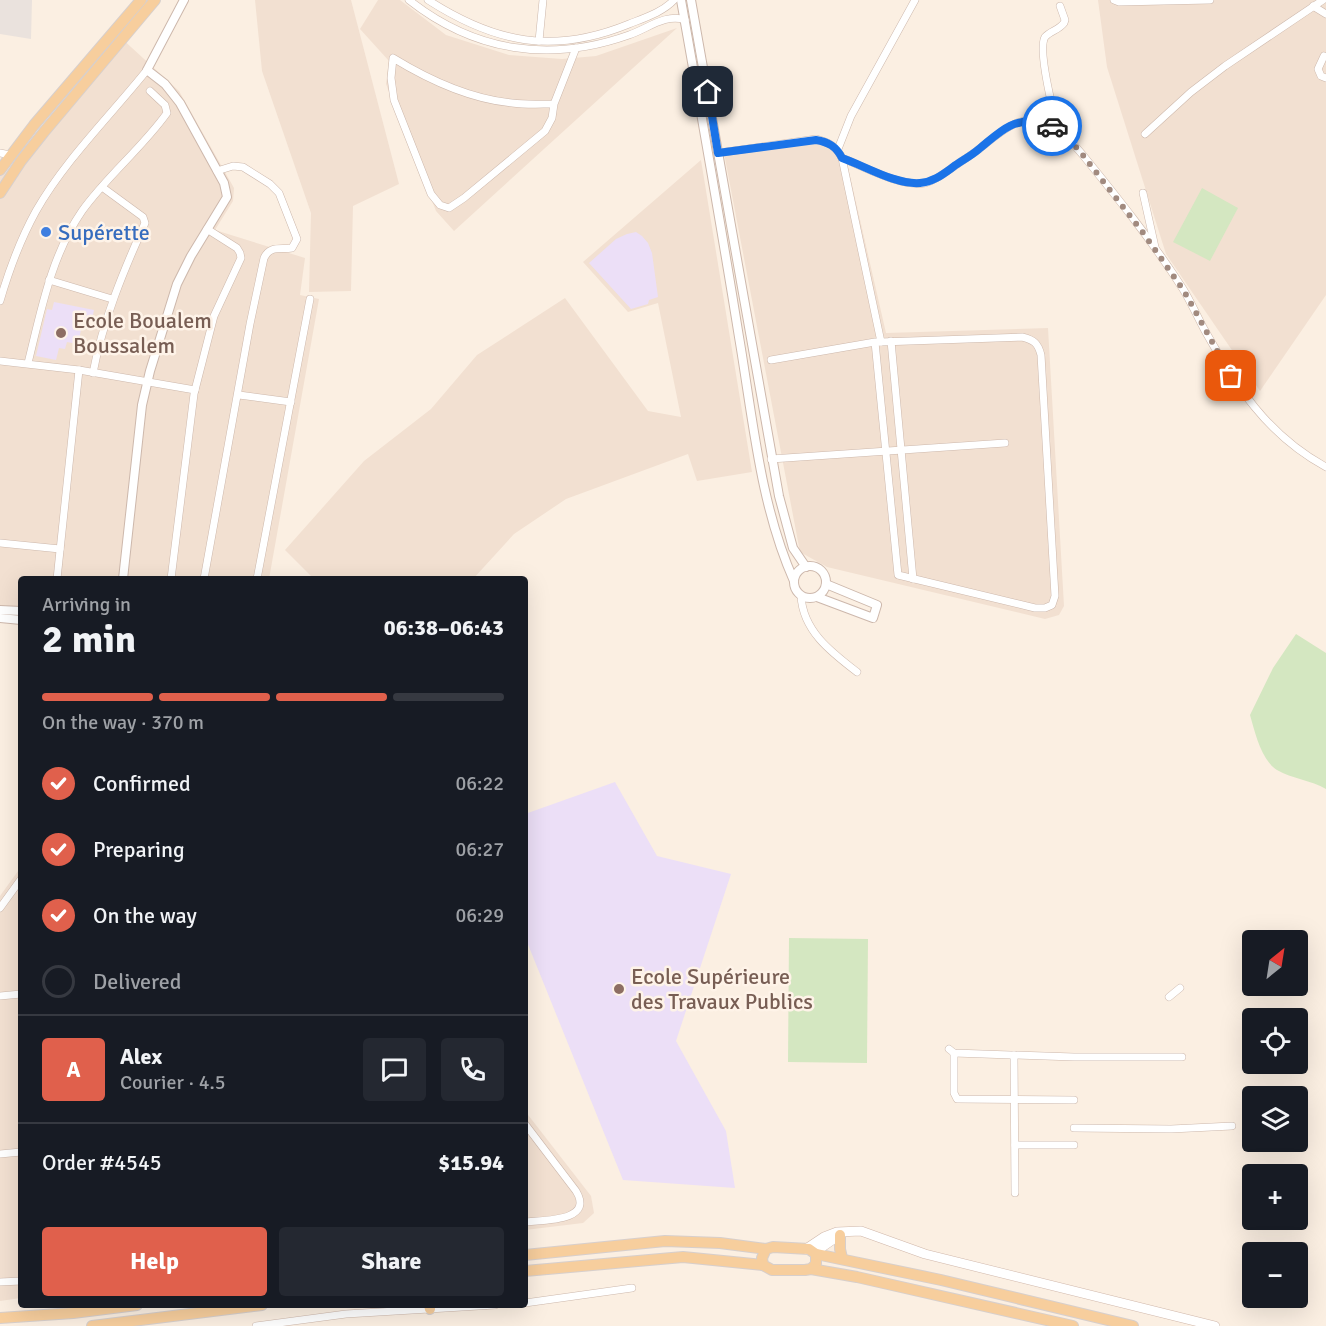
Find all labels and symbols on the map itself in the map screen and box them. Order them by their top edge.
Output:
pin [682,66,733,117]
courier [1022,96,1082,156]
place label: Supérette [58,219,150,246]
marker: Supérette [39,225,53,239]
place label: Ecole Boualem Boussalem [73,307,212,359]
marker: Ecole Boualem Boussalem [54,326,68,340]
pin [1205,350,1256,401]
north arrow [1242,930,1308,996]
place label: Ecole Supérieure des Travaux Publics [631,963,813,1015]
marker: Ecole Supérieure des Travaux Publics [612,982,626,996]

